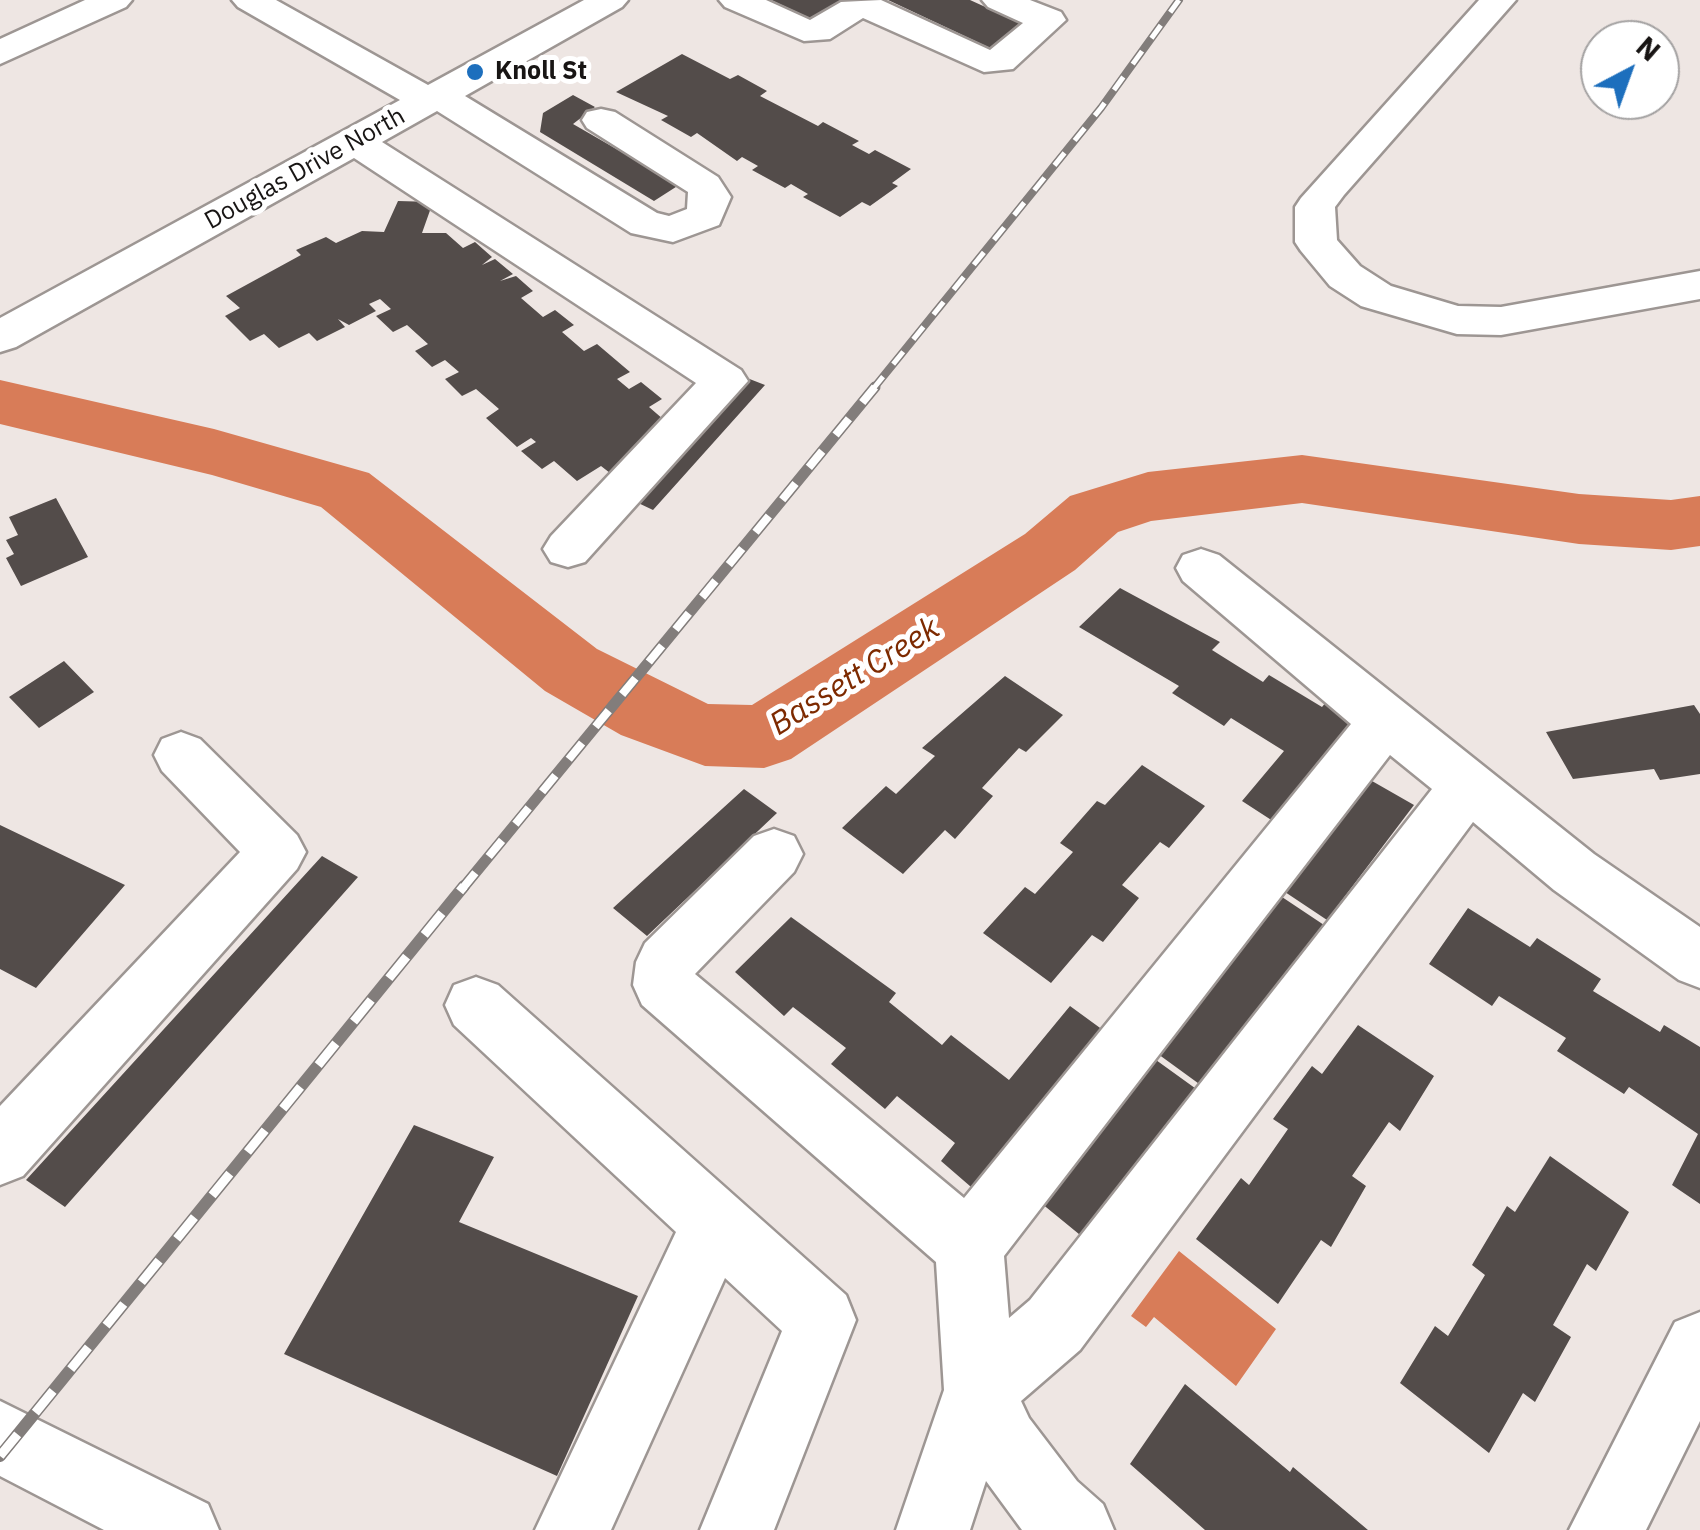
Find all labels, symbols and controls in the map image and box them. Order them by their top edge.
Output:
north arrow [1580,20,1680,120]
text: N [1629,28,1668,69]
place label: Knoll St [495,57,587,87]
marker: Knoll St [464,61,486,83]
street label: Douglas Drive North [200,102,410,236]
water label: Bassett Creek [763,610,947,744]

